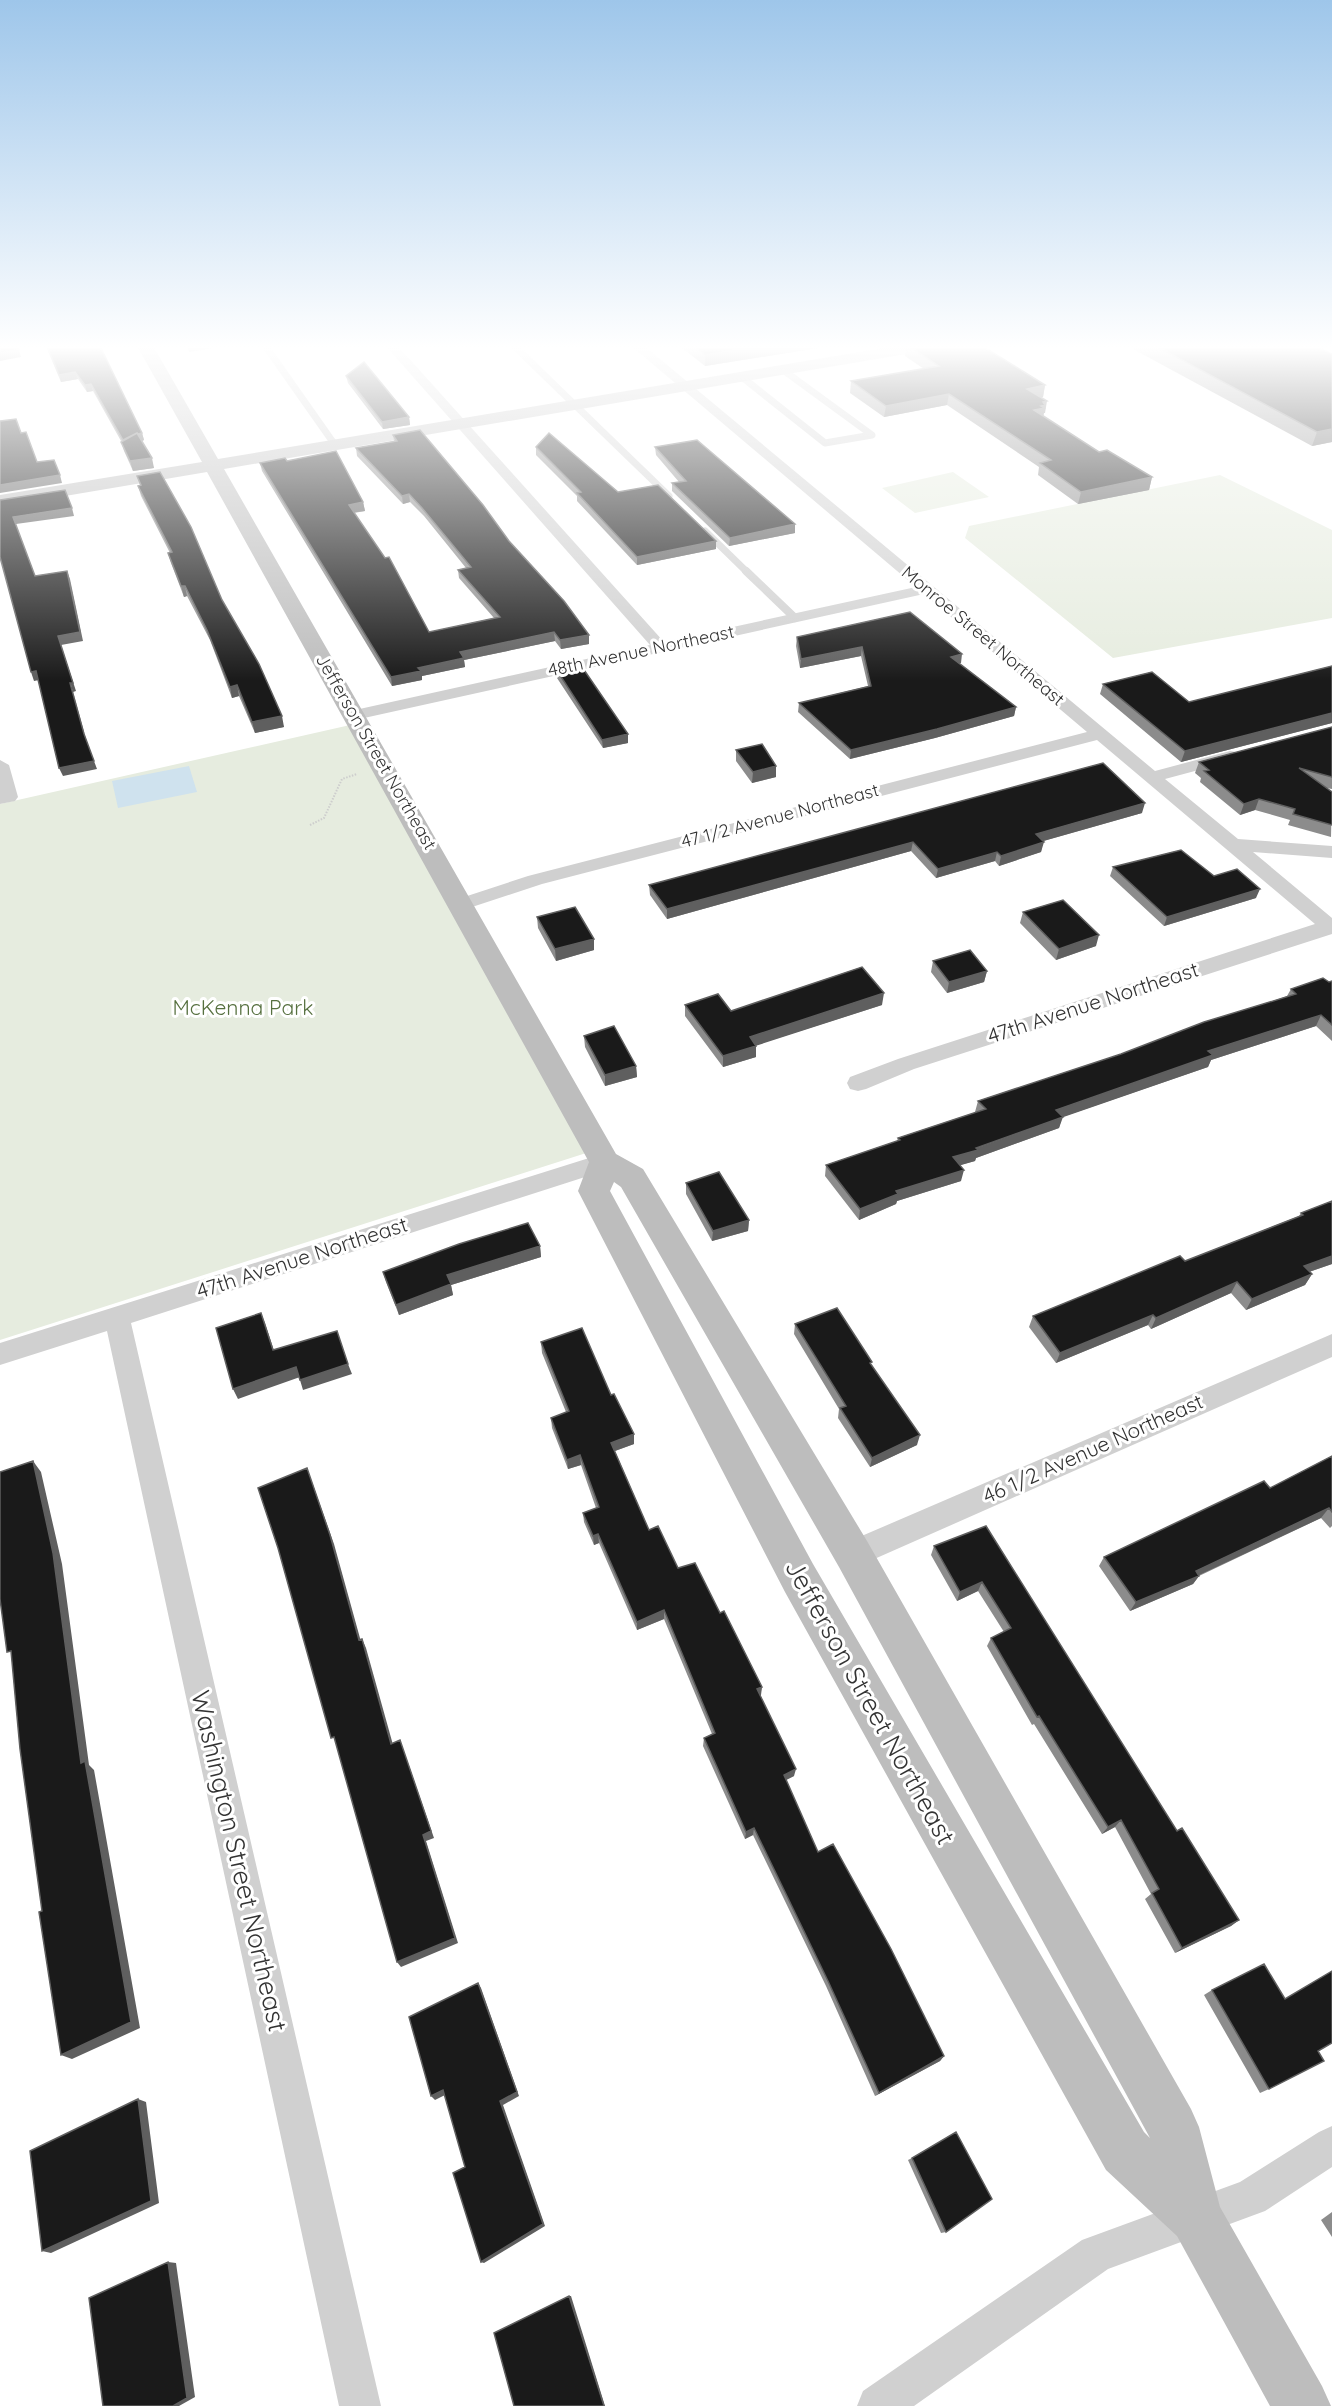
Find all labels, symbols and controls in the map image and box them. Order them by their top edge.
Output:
street label: Monroe Street Northeast [897,561,1069,711]
street label: 48th Avenue Northeast [546,620,736,681]
street label: Jefferson Street Northeast [311,650,442,854]
street label: 47 1/2 Avenue Northeast [679,778,881,853]
street label: 47th Avenue Northeast [984,956,1201,1048]
park label: McKenna Park [172,994,314,1020]
street label: 47th Avenue Northeast [193,1211,410,1303]
street label: 46 1/2 Avenue Northeast [978,1388,1207,1508]
street label: Jefferson Street Northeast [778,1553,963,1850]
street label: Washington Street Northeast [184,1687,295,2035]

